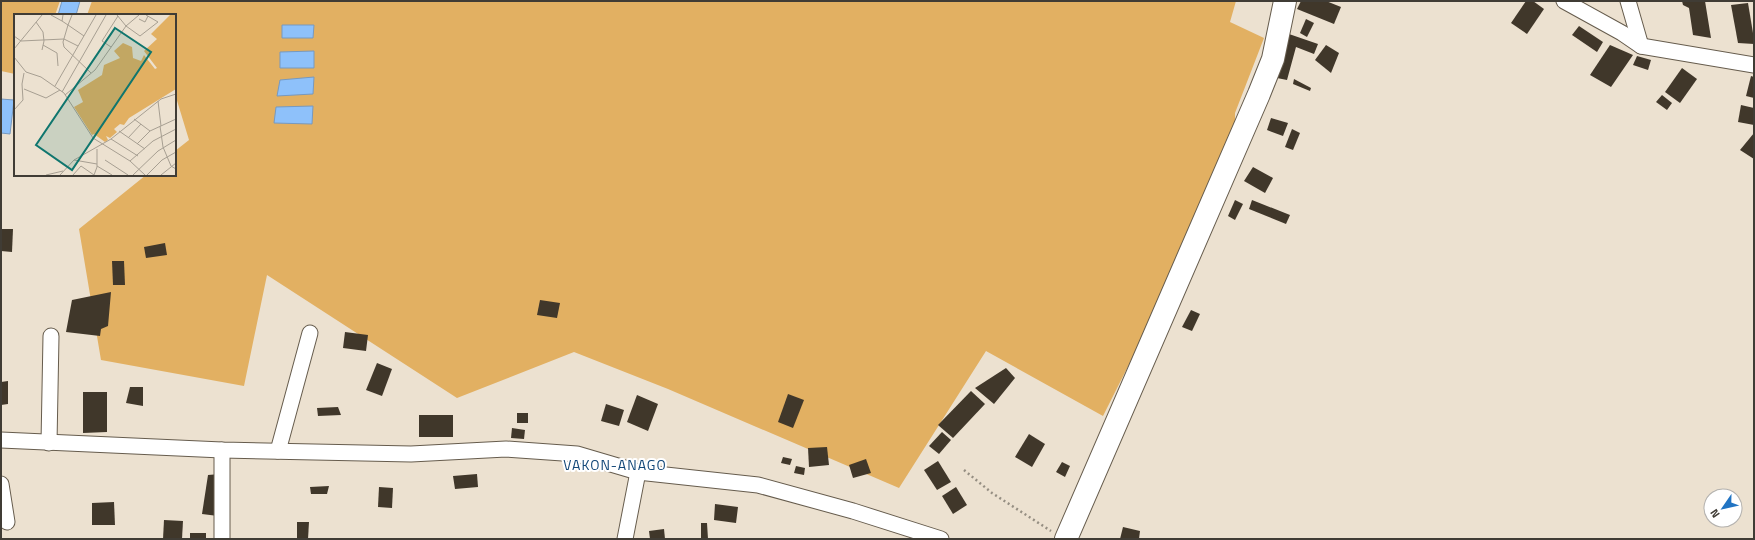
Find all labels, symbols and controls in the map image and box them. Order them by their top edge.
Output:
inset map [14,14,176,176]
district label: VAKON-ANAGO [563,454,667,475]
north arrow [1703,488,1743,528]
text: N [1706,506,1723,521]

